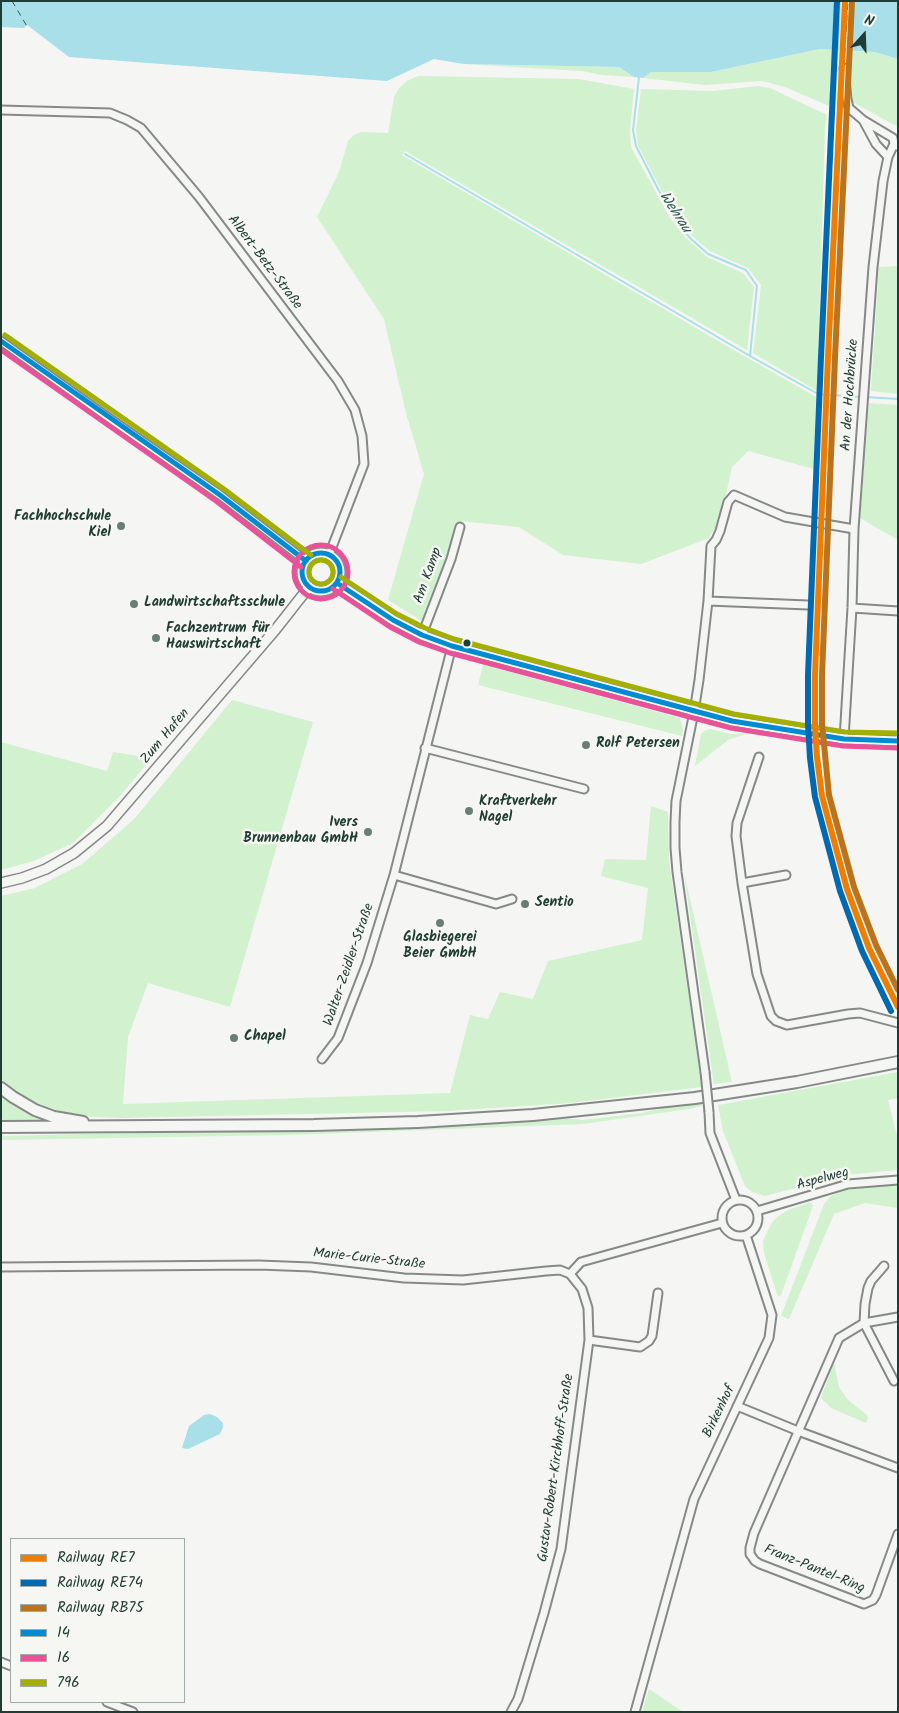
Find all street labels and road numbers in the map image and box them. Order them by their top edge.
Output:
street label: Albert-Betz-Straße [223,212,305,314]
street label: An der Hochbrücke [839,338,863,452]
street label: Am Kamp [411,546,447,606]
street label: Zum Hafen [138,706,194,768]
street label: Walter-Zeidler-Straße [321,902,379,1028]
street label: Aspelweg [795,1165,851,1195]
street label: Marie-Curie-Straße [312,1246,426,1274]
street label: Gustav-Robert-Kirchhoff-Straße [535,1373,579,1563]
street label: Birkenhof [700,1383,740,1441]
street label: Franz-Pantel-Ring [761,1542,867,1598]

